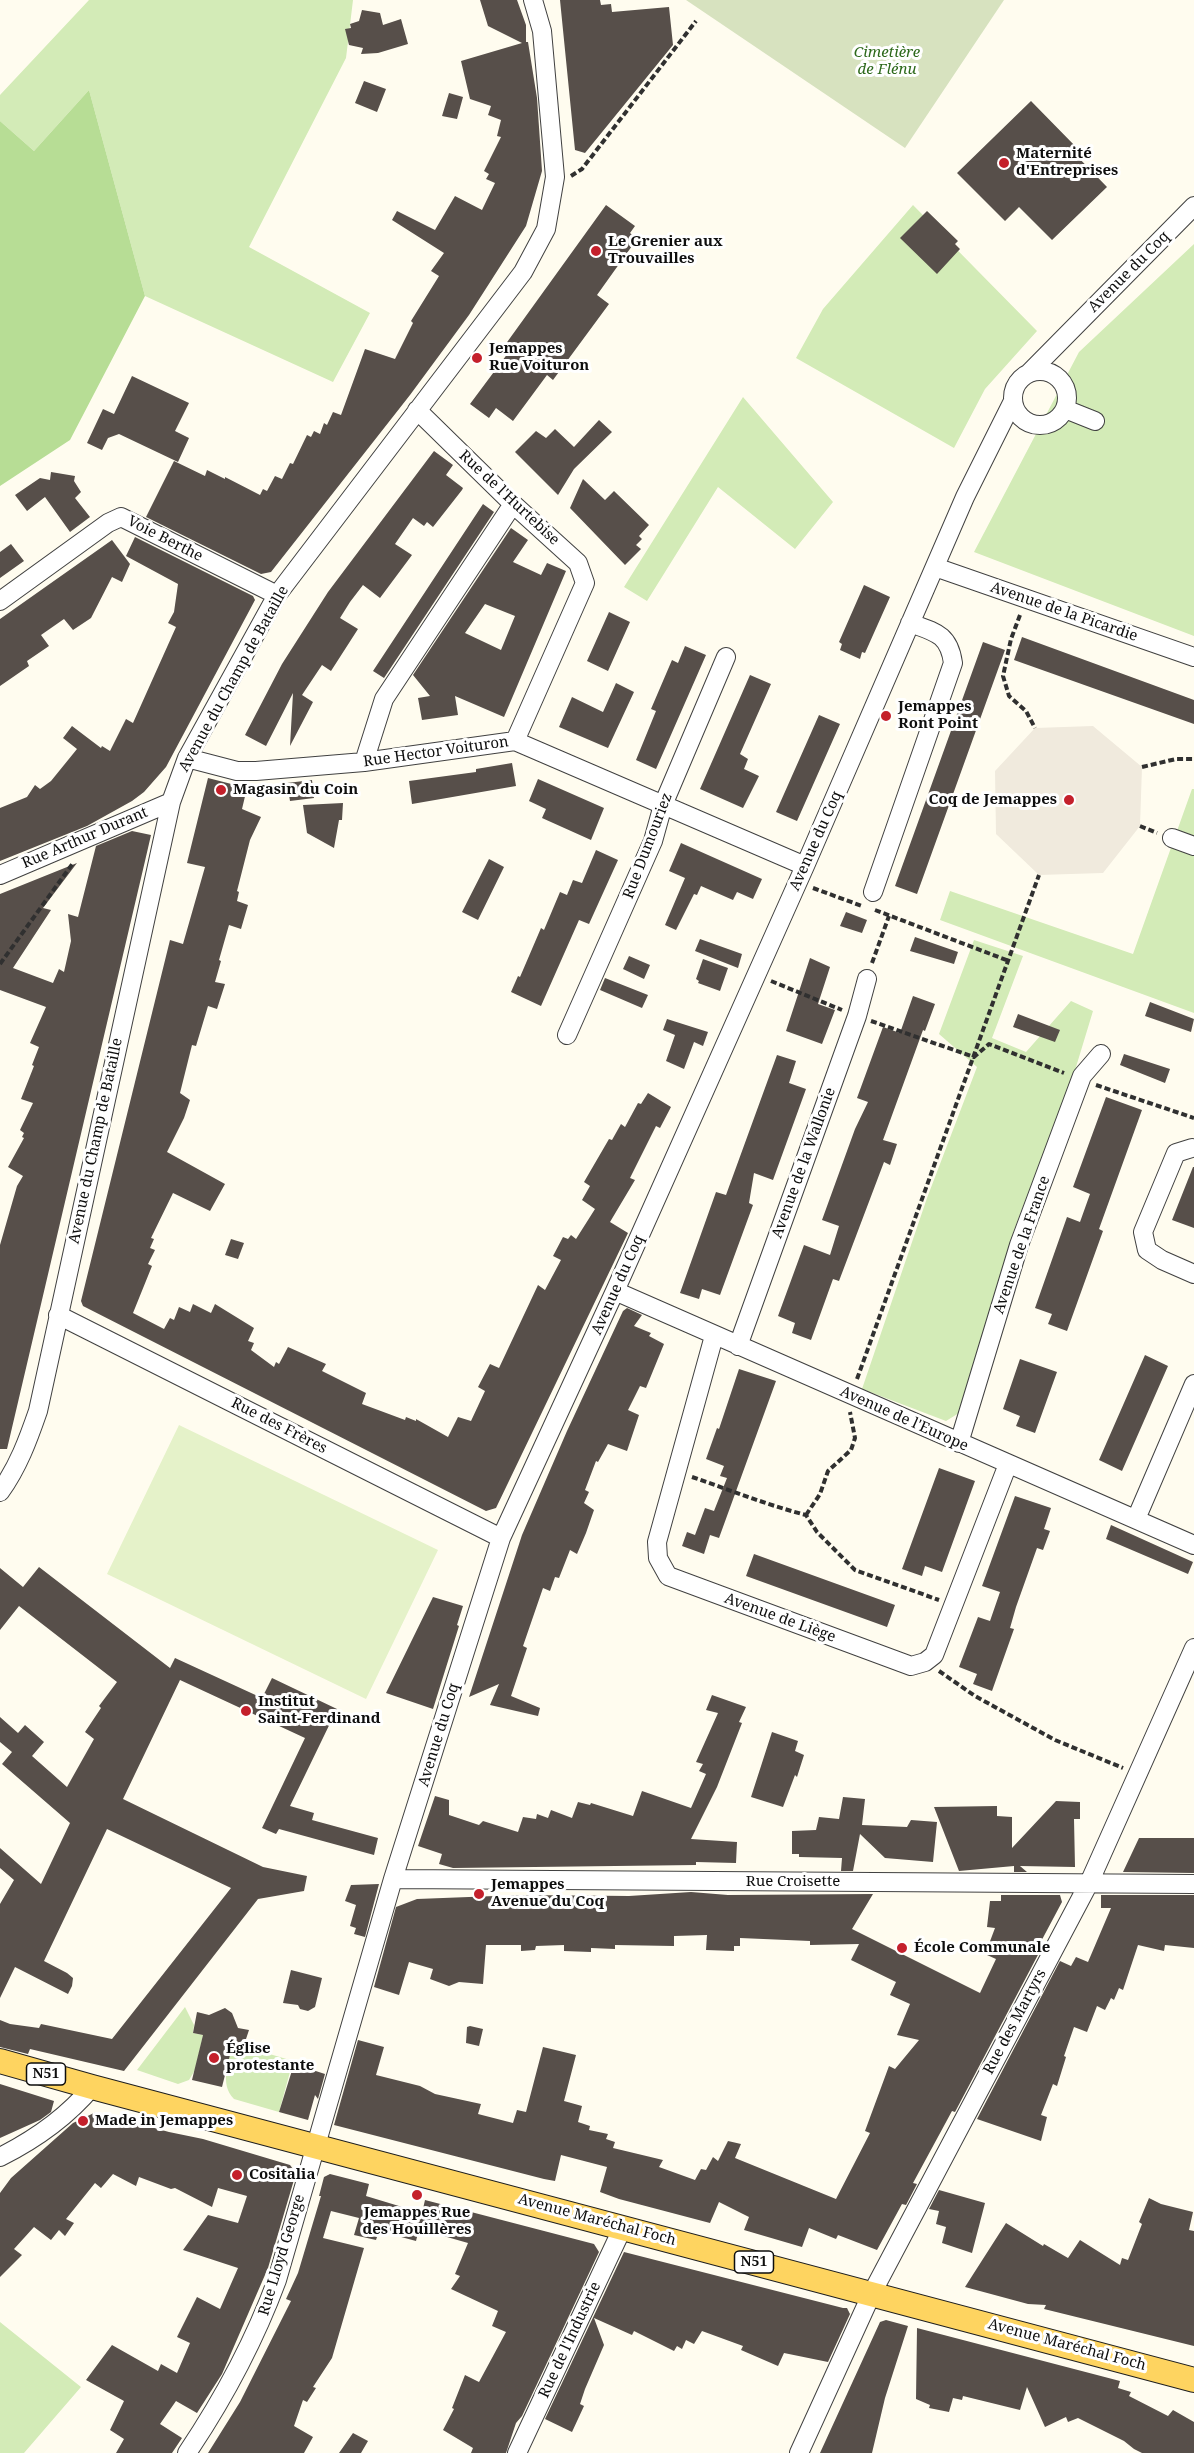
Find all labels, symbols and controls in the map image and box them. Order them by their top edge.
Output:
park label: Cimetière de Flénu [854,44,920,79]
place label: Maternité d'Entreprises [1016,145,1118,180]
marker: Maternité d'Entreprises [997,156,1011,170]
street label: Avenue du Coq [1085,228,1173,316]
place label: Le Grenier aux Trouvailles [608,233,723,268]
marker: Le Grenier aux Trouvailles [589,244,603,258]
place label: Jemappes Rue Voituron [489,340,589,375]
marker: Jemappes Rue Voituron [470,351,484,365]
street label: Rue de l'Hurtebise [455,447,563,549]
street label: Voie Berthe [124,512,206,566]
street label: Avenue de la Picardie [988,578,1140,646]
street label: Avenue du Champ de Bataille [175,583,293,775]
place label: Jemappes Ront Point [898,698,978,733]
marker: Jemappes Ront Point [879,709,893,723]
street label: Rue Hector Voituron [362,733,510,771]
place label: Magasin du Coin [233,781,358,799]
marker: Magasin du Coin [214,783,228,797]
street label: Avenue du Coq [786,788,846,894]
street label: Rue Dumouriez [620,791,676,901]
place label: Coq de Jemappes [928,791,1057,809]
marker: Coq de Jemappes [1062,793,1076,807]
street label: Rue Arthur Durant [19,803,151,873]
street label: Avenue du Champ de Bataille [65,1036,127,1246]
street label: Avenue de la Wallonie [768,1085,840,1241]
street label: Avenue de la France [990,1174,1054,1316]
street label: Avenue du Coq [588,1232,648,1338]
street label: Avenue de l'Europe [837,1383,971,1455]
street label: Rue des Frères [228,1394,330,1458]
street label: Avenue de Liège [722,1590,838,1646]
street label: Avenue du Coq [415,1681,463,1789]
place label: Institut Saint-Ferdinand [258,1693,381,1728]
marker: Institut Saint-Ferdinand [239,1704,253,1718]
street label: Rue Croisette [746,1873,840,1891]
place label: Jemappes Avenue du Coq [491,1876,604,1911]
marker: Jemappes Avenue du Coq [472,1887,486,1901]
place label: École Communale [914,1939,1050,1957]
marker: École Communale [895,1941,909,1955]
street label: Rue des Martyrs [980,1966,1050,2078]
place label: Église protestante [226,2040,314,2075]
marker: Église protestante [207,2051,221,2065]
road number: N51 [26,2063,66,2085]
place label: Made in Jemappes [95,2112,233,2130]
marker: Made in Jemappes [76,2114,90,2128]
place label: Cositalia [249,2166,315,2184]
marker: Cositalia [230,2168,244,2182]
marker: Jemappes Rue des Houillères [410,2188,424,2202]
street label: Avenue Maréchal Foch [516,2190,678,2250]
street label: Rue Lloyd George [255,2192,309,2318]
place label: Jemappes Rue des Houillères [363,2204,471,2239]
road number: N51 [734,2251,774,2273]
street label: Rue de l'Industrie [535,2279,605,2401]
street label: Avenue Maréchal Foch [986,2315,1148,2375]

